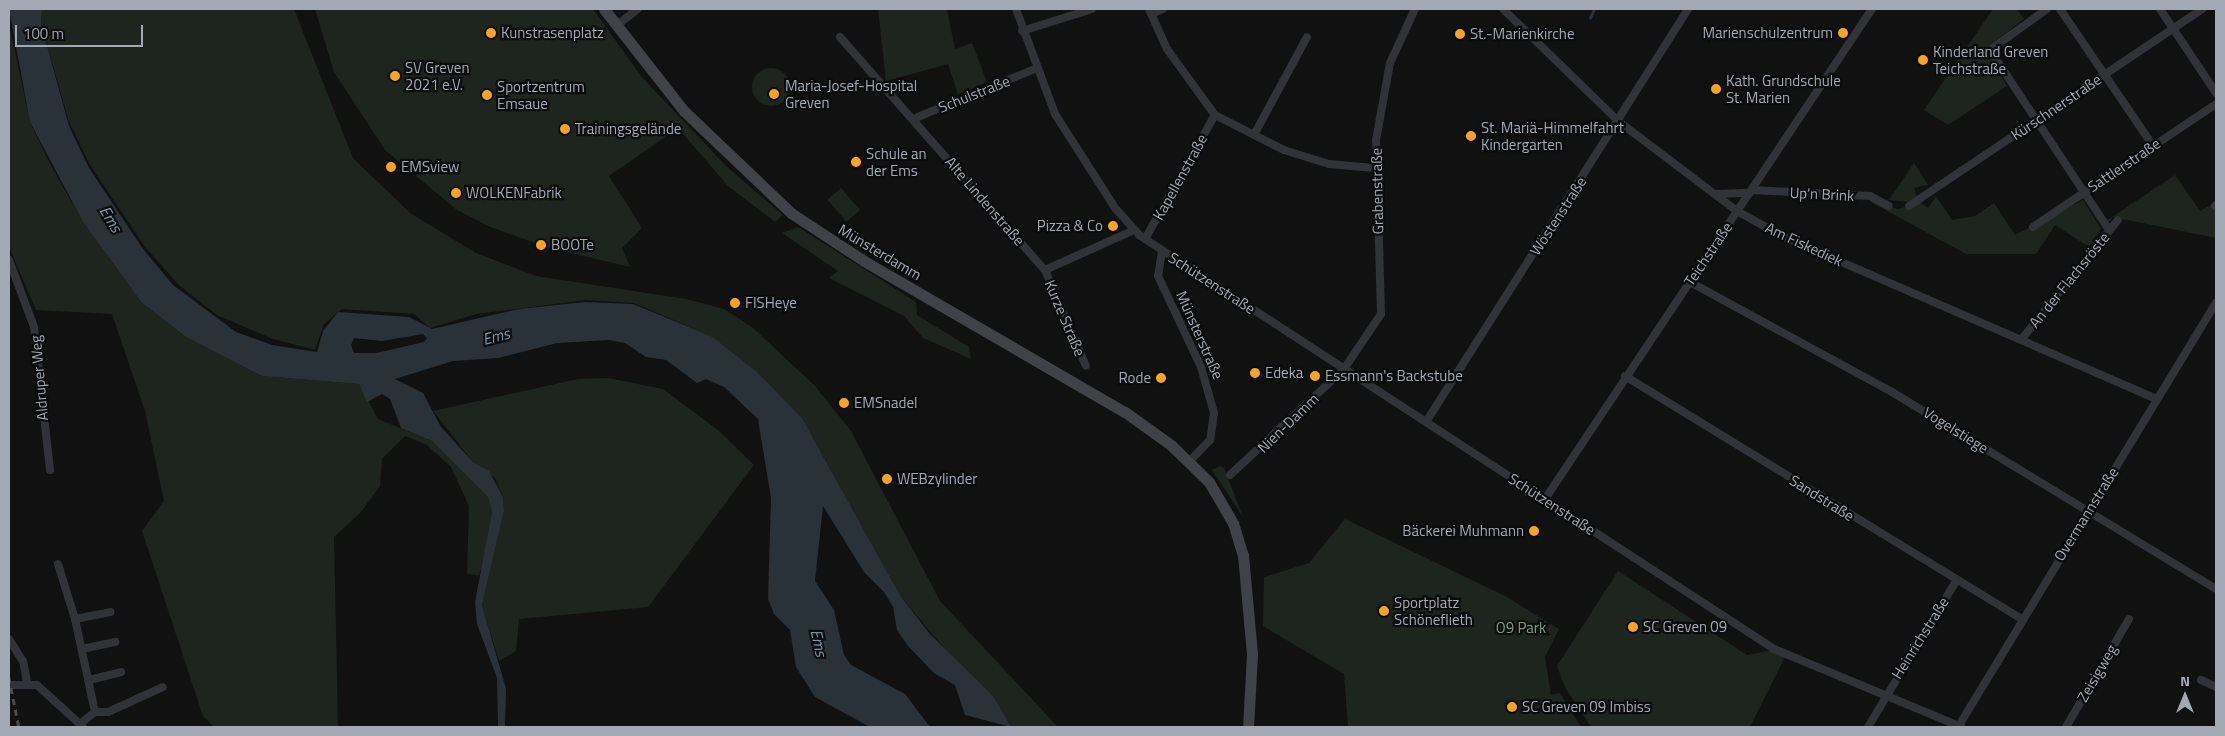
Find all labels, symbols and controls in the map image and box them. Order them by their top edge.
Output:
scale bar [18,15,145,47]
text: 100 m [23,22,64,45]
place label: Kunstrasenplatz [501,24,604,42]
place label: Marienschulzentrum [1702,24,1833,42]
place label: St.-Marienkirche [1470,25,1574,43]
marker: Kunstrasenplatz [485,27,497,39]
marker: Marienschulzentrum [1837,27,1849,39]
marker: St.-Marienkirche [1454,28,1466,40]
place label: Kinderland Greven Teichstraße [1933,42,2048,77]
marker: Kinderland Greven Teichstraße [1917,54,1929,66]
place label: SV Greven 2021 e.V. [405,58,469,93]
marker: SV Greven 2021 e.V. [389,70,401,82]
street label: Kürschnerstraße [2007,70,2105,144]
place label: Kath. Grundschule St. Marien [1726,71,1841,106]
street label: Schulstraße [936,72,1012,116]
place label: Maria-Josef-Hospital Greven [785,76,917,111]
place label: Sportzentrum Emsaue [497,77,585,112]
marker: Kath. Grundschule St. Marien [1710,83,1722,95]
marker: Maria-Josef-Hospital Greven [767,87,781,101]
marker: Sportzentrum Emsaue [481,89,493,101]
place label: St. Mariä-Himmelfahrt Kindergarten [1481,118,1624,153]
place label: Trainingsgelände [575,120,681,138]
marker: Trainingsgelände [559,123,571,135]
marker: St. Mariä-Himmelfahrt Kindergarten [1465,130,1477,142]
street label: Kapellenstraße [1149,131,1211,223]
street label: Sattlerstraße [2084,134,2164,196]
place label: Schule an der Ems [866,144,927,179]
street label: Grabenstraße [1367,148,1387,234]
street label: Alte Lindenstraße [942,153,1028,249]
marker: Schule an der Ems [850,156,862,168]
place label: EMSview [401,158,459,176]
marker: EMSview [385,161,397,173]
street label: Wöstenstraße [1526,173,1590,259]
street label: Up'n Brink [1789,183,1855,205]
place label: WOLKENFabrik [466,184,562,202]
marker: WOLKENFabrik [450,187,462,199]
water label: Ems [96,202,126,236]
place label: Pizza & Co [1037,217,1103,235]
street label: Am Fiskediek [1762,218,1846,270]
street label: Teichstraße [1680,219,1736,289]
street label: Münsterdamm [835,220,925,284]
marker: Pizza & Co [1107,220,1119,232]
street label: An der Flachsröste [2025,229,2113,331]
place label: BOOTe [551,236,594,254]
marker: BOOTe [535,239,547,251]
street label: Schützenstraße [1165,248,1259,318]
street label: Kurze Straße [1041,277,1089,359]
street label: Münsterstraße [1173,288,1227,382]
place label: FISHeye [745,294,797,312]
marker: FISHeye [729,297,741,309]
water label: Ems [480,323,512,349]
street label: Aldruper Weg [26,335,52,421]
place label: Edeka [1265,364,1303,382]
marker: Edeka [1249,367,1261,379]
place label: Essmann's Backstube [1325,367,1463,385]
place label: Rode [1118,369,1151,387]
marker: Essmann's Backstube [1309,370,1321,382]
marker: Rode [1155,372,1167,384]
street label: Nien-Damm [1254,389,1322,457]
place label: EMSnadel [854,394,918,412]
marker: EMSnadel [838,397,850,409]
street label: Vogelstiege [1920,403,1992,457]
street label: Overmannstraße [2050,464,2122,564]
street label: Schützenstraße [1505,469,1599,539]
place label: WEBzylinder [897,470,977,488]
street label: Sandstraße [1786,471,1858,525]
marker: WEBzylinder [881,473,893,485]
place label: Bäckerei Muhmann [1402,522,1524,540]
marker: Bäckerei Muhmann [1528,525,1540,537]
place label: Sportplatz Schöneflieth [1394,593,1473,628]
street label: Heinrichstraße [1888,594,1952,682]
marker: Sportplatz Schöneflieth [1378,605,1390,617]
place label: SC Greven 09 [1643,618,1727,636]
park label: O9 Park [1496,619,1546,637]
marker: SC Greven 09 [1627,621,1639,633]
water label: Ems [807,628,831,658]
street label: Zeisigweg [2073,641,2121,705]
text: N [2180,670,2190,691]
north arrow [2160,671,2210,721]
place label: SC Greven 09 Imbiss [1522,698,1651,716]
marker: SC Greven 09 Imbiss [1506,701,1518,713]

